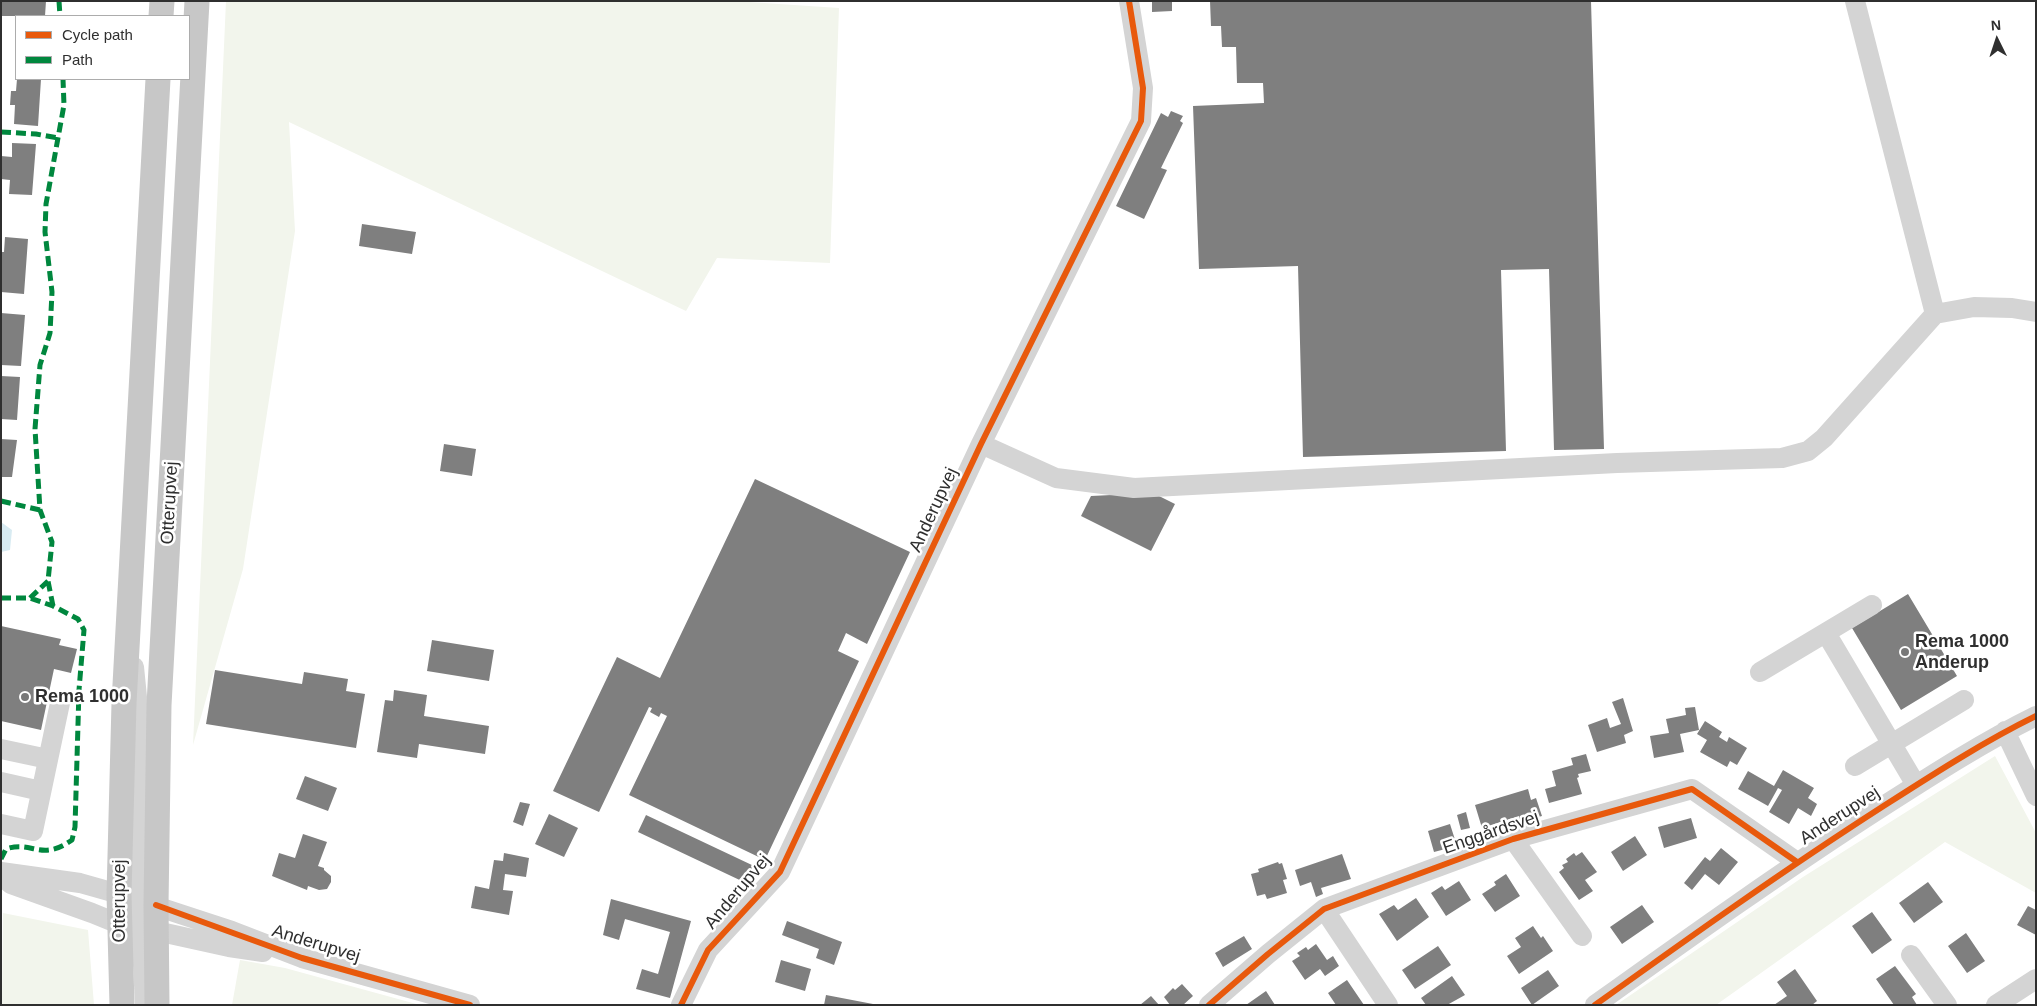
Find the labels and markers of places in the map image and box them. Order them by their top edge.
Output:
place label: Rema 1000 Anderup [1915,631,2009,674]
marker: Rema 1000 Anderup [1899,646,1911,658]
place label: Rema 1000 [35,686,129,708]
marker: Rema 1000 [19,691,31,703]

